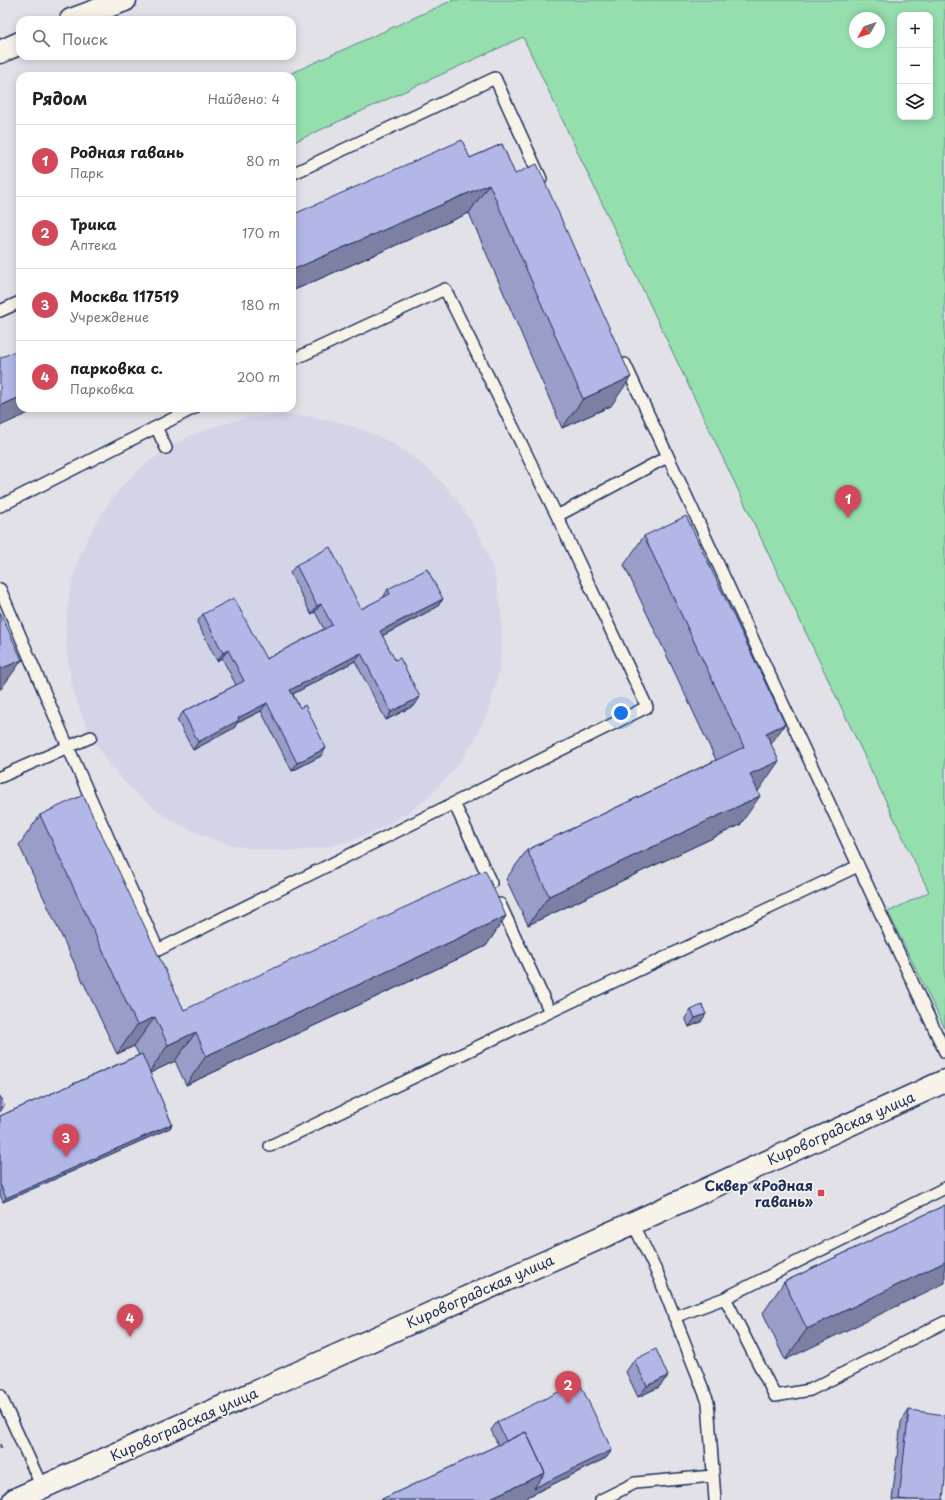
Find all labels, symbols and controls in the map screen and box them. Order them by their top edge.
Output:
north arrow [849,12,885,48]
map controls [897,12,933,120]
button: + [897,12,933,48]
search box [16,16,296,60]
icon: search [30,27,52,49]
text: Поиск [62,27,108,50]
button: − [897,48,933,84]
button: layers [897,84,933,120]
text: Рядом [32,85,87,111]
text: Найдено: 4 [208,89,280,108]
text: Родная гавань [70,140,184,163]
text: 1 [42,151,48,170]
text: 80 m [246,151,280,170]
text: Парк [70,163,104,182]
text: Трика [70,212,117,235]
text: 2 [40,223,50,242]
text: 170 m [242,223,280,242]
text: Аптека [70,235,117,254]
text: Москва 117519 [70,284,179,307]
text: 3 [41,295,49,314]
text: 180 m [241,295,280,314]
text: Учреждение [70,307,149,326]
text: парковка с. [70,356,163,379]
text: 4 [41,367,49,386]
text: 200 m [237,367,280,386]
text: Парковка [70,379,134,398]
pin: 1 [835,485,861,518]
your location [611,703,631,723]
street label: Кировоградская улица [764,1086,918,1170]
pin: 3 [53,1124,79,1157]
place label: Сквер «Родная гавань» [705,1175,814,1212]
marker: Сквер «Родная гавань» [816,1188,826,1198]
street label: Кировоградская улица [403,1249,557,1333]
pin: 4 [117,1304,143,1337]
pin: 2 [555,1371,581,1404]
street label: Кировоградская улица [107,1382,261,1466]

